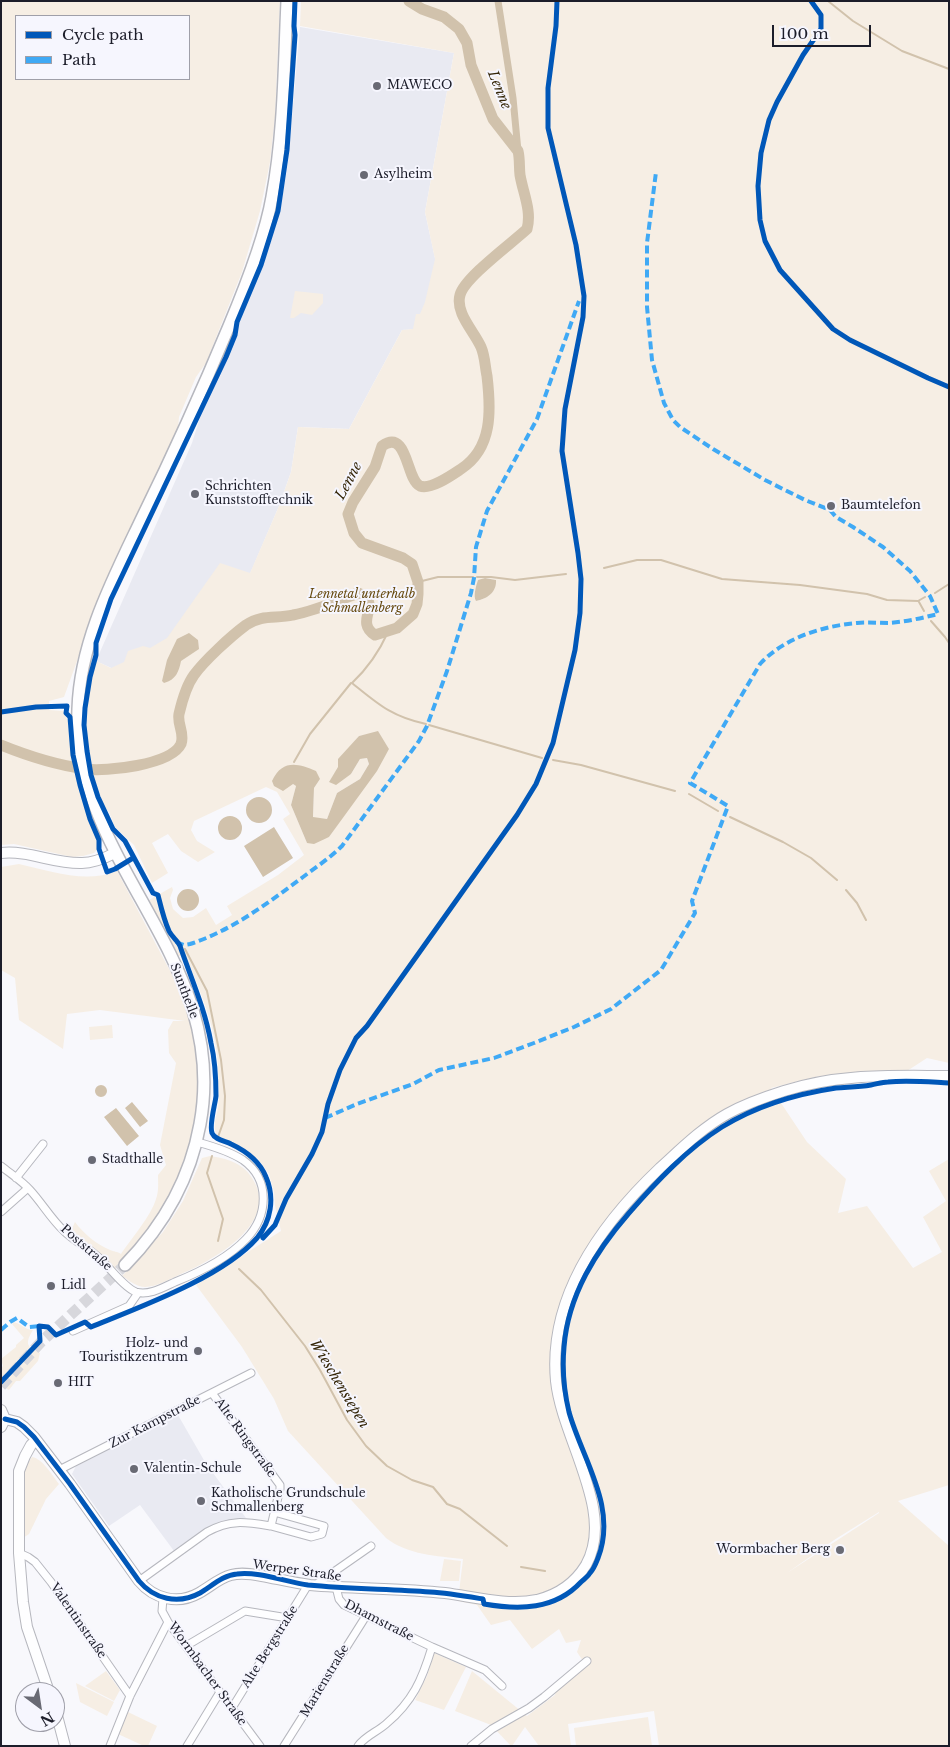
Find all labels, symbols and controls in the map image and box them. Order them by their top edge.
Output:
legend [15,15,190,80]
scale bar [775,15,874,47]
text: 100 m [780,24,829,43]
text: Cycle path [62,25,144,44]
text: Path [62,50,96,69]
water label: Lenne [484,68,514,112]
place label: MAWECO [387,79,452,93]
marker: MAWECO [371,80,383,92]
place label: Asylheim [374,168,432,182]
marker: Asylheim [358,169,370,181]
water label: Lenne [332,459,366,503]
place label: Schrichten Kunststofftechnik [205,480,313,508]
marker: Schrichten Kunststofftechnik [189,488,201,500]
place label: Baumtelefon [841,499,921,513]
marker: Baumtelefon [825,500,837,512]
park label: Lennetal unterhalb Schmallenberg [309,588,415,616]
street label: Sunthelle [167,961,201,1021]
place label: Stadthalle [102,1153,163,1167]
marker: Stadthalle [86,1154,98,1166]
street label: Poststraße [57,1222,115,1274]
place label: Lidl [61,1279,86,1293]
marker: Lidl [45,1280,57,1292]
place label: Holz- und Touristikzentrum [80,1337,188,1365]
water label: Wieschensiepen [306,1337,372,1431]
marker: Holz- und Touristikzentrum [192,1345,204,1357]
place label: HIT [68,1376,94,1390]
marker: HIT [52,1377,64,1389]
street label: Zur Kampstraße [107,1393,203,1451]
street label: Alte Ringstraße [211,1396,279,1480]
place label: Valentin-Schule [144,1462,242,1476]
marker: Valentin-Schule [128,1463,140,1475]
place label: Katholische Grundschule Schmallenberg [211,1487,366,1515]
marker: Katholische Grundschule Schmallenberg [195,1495,207,1507]
place label: Wormbacher Berg [716,1543,830,1557]
marker: Wormbacher Berg [834,1544,846,1556]
street label: Werper Straße [252,1558,342,1584]
street label: Valentinstraße [47,1581,109,1661]
street label: Dhamstraße [342,1597,416,1645]
street label: Alte Bergstraße [239,1603,301,1691]
street label: Wormbacher Straße [165,1619,249,1729]
street label: Marienstraße [298,1642,352,1720]
north arrow [15,1682,65,1732]
text: N [37,1708,57,1730]

